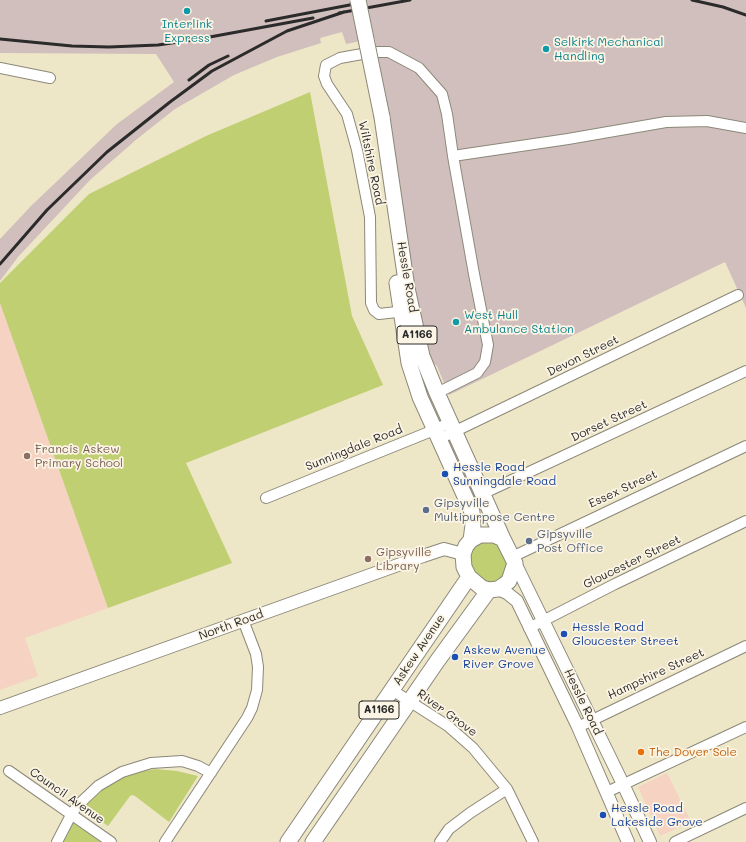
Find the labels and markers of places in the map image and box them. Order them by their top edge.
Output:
marker: Interlink Express [182,6,192,16]
place label: Interlink Express [162,17,212,45]
place label: Selkirk Mechanical Handling [554,35,664,63]
marker: Selkirk Mechanical Handling [541,44,551,54]
place label: West Hull Ambulance Station [464,308,574,336]
marker: West Hull Ambulance Station [451,317,461,327]
place label: Francis Askew Primary School [35,442,123,470]
marker: Francis Askew Primary School [22,451,32,461]
place label: Hessle Road Sunningdale Road [453,460,556,488]
marker: Hessle Road Sunningdale Road [440,469,450,479]
place label: Gipsyville Multipurpose Centre [434,496,555,524]
marker: Gipsyville Multipurpose Centre [421,505,431,515]
place label: Gipsyville Post Office [537,527,603,555]
marker: Gipsyville Post Office [524,536,534,546]
place label: Gipsyville Library [376,545,432,573]
marker: Gipsyville Library [363,554,373,564]
place label: Hessle Road Gloucester Street [572,620,679,648]
marker: Hessle Road Gloucester Street [559,629,569,639]
place label: Askew Avenue River Grove [463,643,546,671]
marker: Askew Avenue River Grove [450,652,460,662]
place label: The Dover Sole [649,745,737,759]
marker: The Dover Sole [636,747,646,757]
place label: Hessle Road Lakeside Grove [611,801,703,829]
marker: Hessle Road Lakeside Grove [598,810,608,820]

